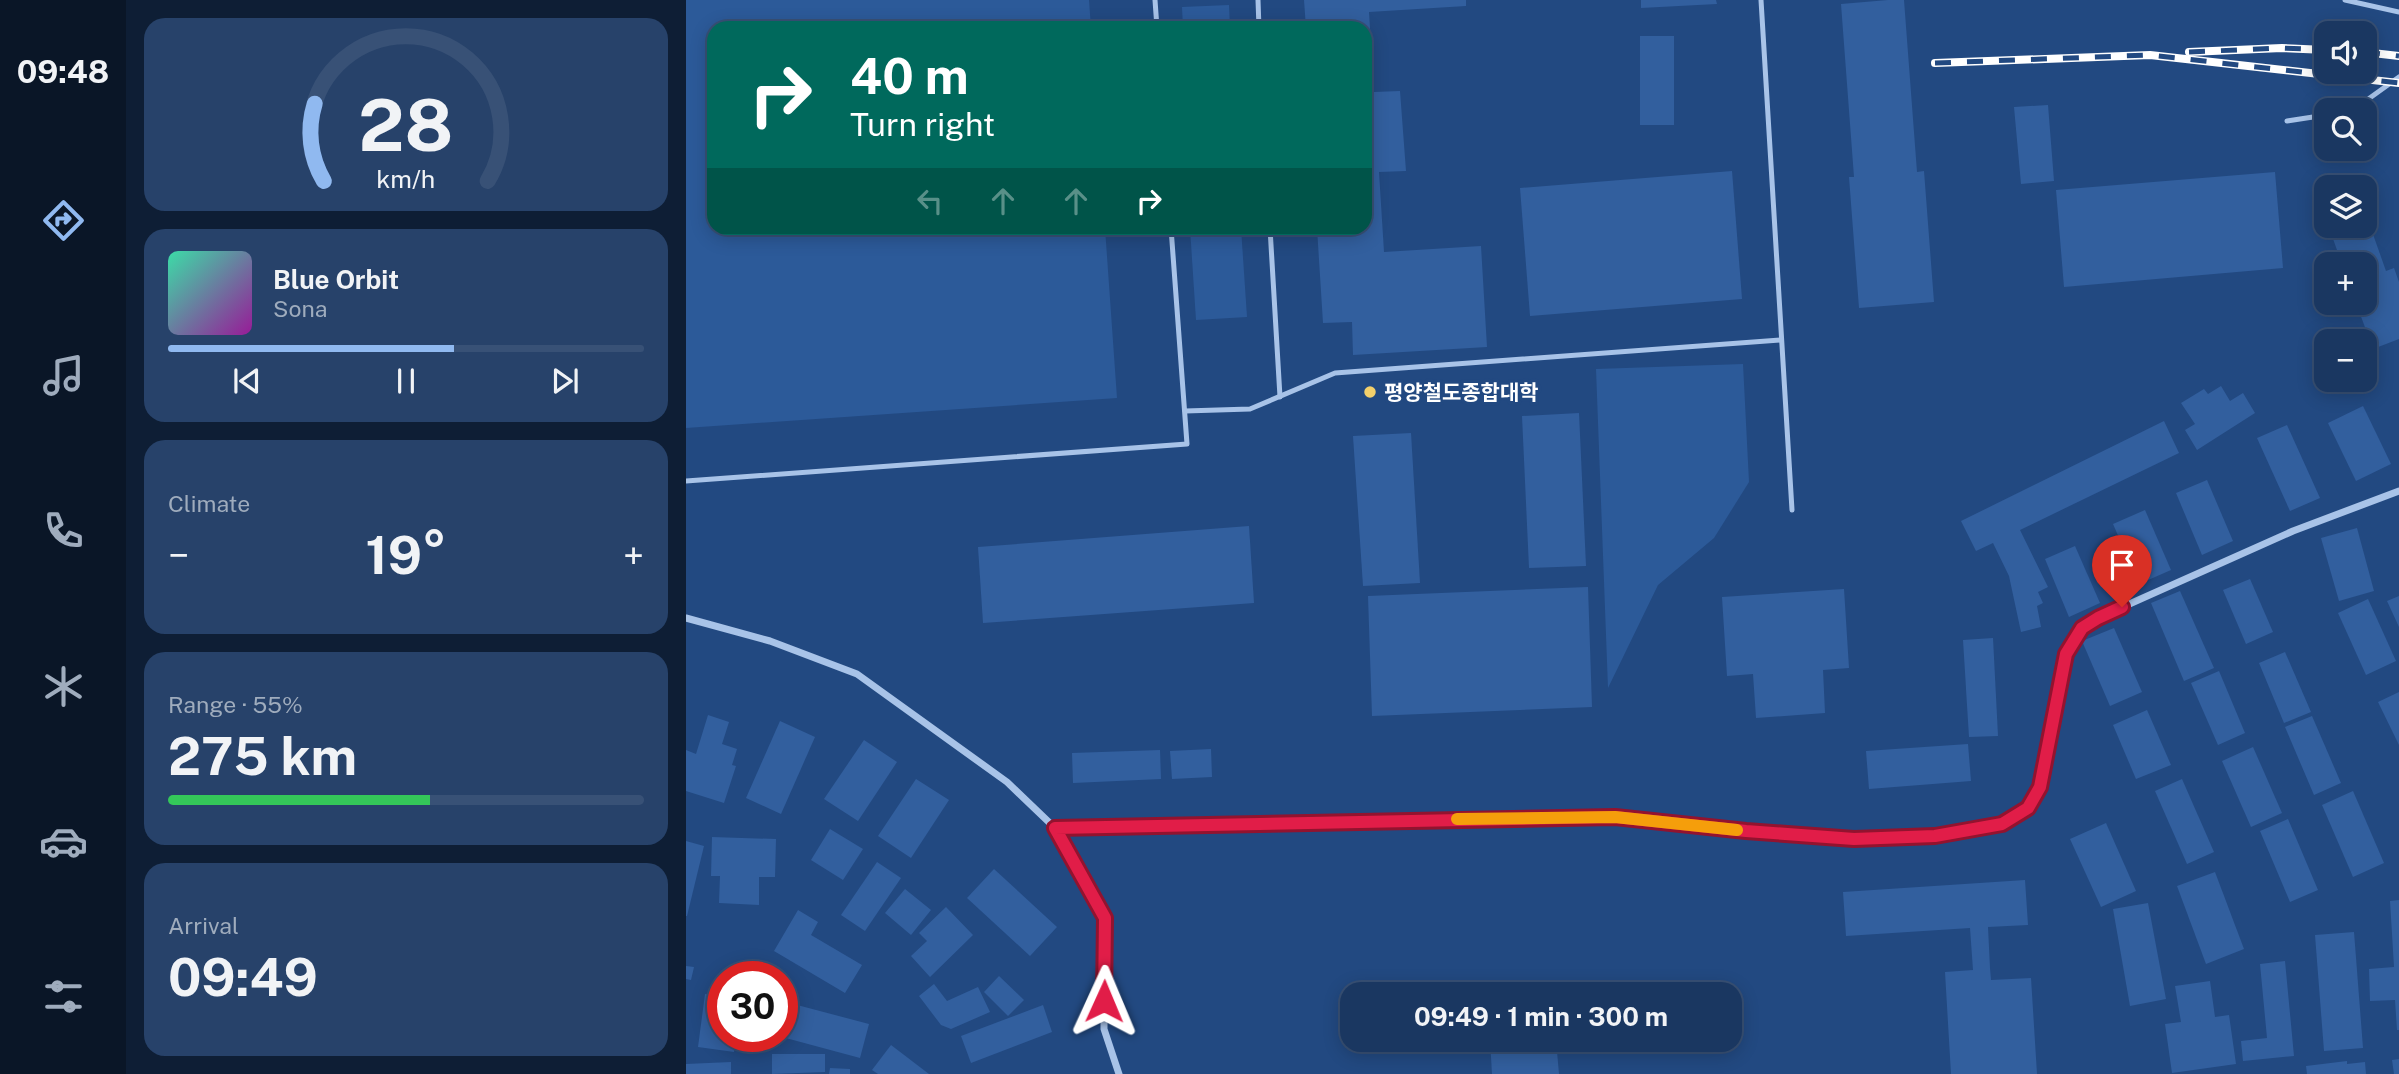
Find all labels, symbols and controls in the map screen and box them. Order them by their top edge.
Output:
map controls [2314,21,2377,392]
button: sound [2314,21,2377,84]
text: 40 m [850,47,969,105]
icon: right [735,49,826,140]
text: 09:48 [17,53,109,90]
text: 28 [358,82,454,167]
button: search [2314,98,2377,161]
text: Turn right [850,106,995,143]
text: km/h [377,163,435,193]
button: layers [2314,175,2377,238]
icon: left [911,182,949,220]
icon: ahead [984,182,1022,220]
icon: ahead [1057,182,1095,220]
icon: right [1130,182,1168,220]
icon: directions [39,196,88,245]
button: + [2314,252,2377,315]
text: Blue Orbit [273,264,399,295]
text: Sona [273,295,327,322]
button: − [2314,329,2377,392]
icon: music [39,351,88,400]
icon: previous [228,362,266,400]
icon: pause [387,362,425,400]
icon: next [546,362,584,400]
place label: 평양철도종합대학 [1384,380,1539,405]
marker: 평양철도종합대학 [1362,384,1378,400]
text: Climate [168,490,250,517]
icon: phone [39,506,88,555]
text: 19° [365,525,447,586]
text: − [168,533,189,578]
text: + [623,533,644,578]
pin [2092,535,2152,607]
icon: arrive [2103,546,2141,584]
icon: climate [39,662,88,711]
text: Range · 55% [168,691,303,718]
text: 275 km [168,726,357,787]
icon: car [39,817,88,866]
text: Arrival [168,912,239,939]
text: 09:49 [168,947,318,1008]
speed limit sign: 30 [707,961,798,1052]
position arrow [1067,964,1141,1038]
icon: filters [39,972,88,1021]
text: 09:49 · 1 min · 300 m [1414,1001,1668,1032]

